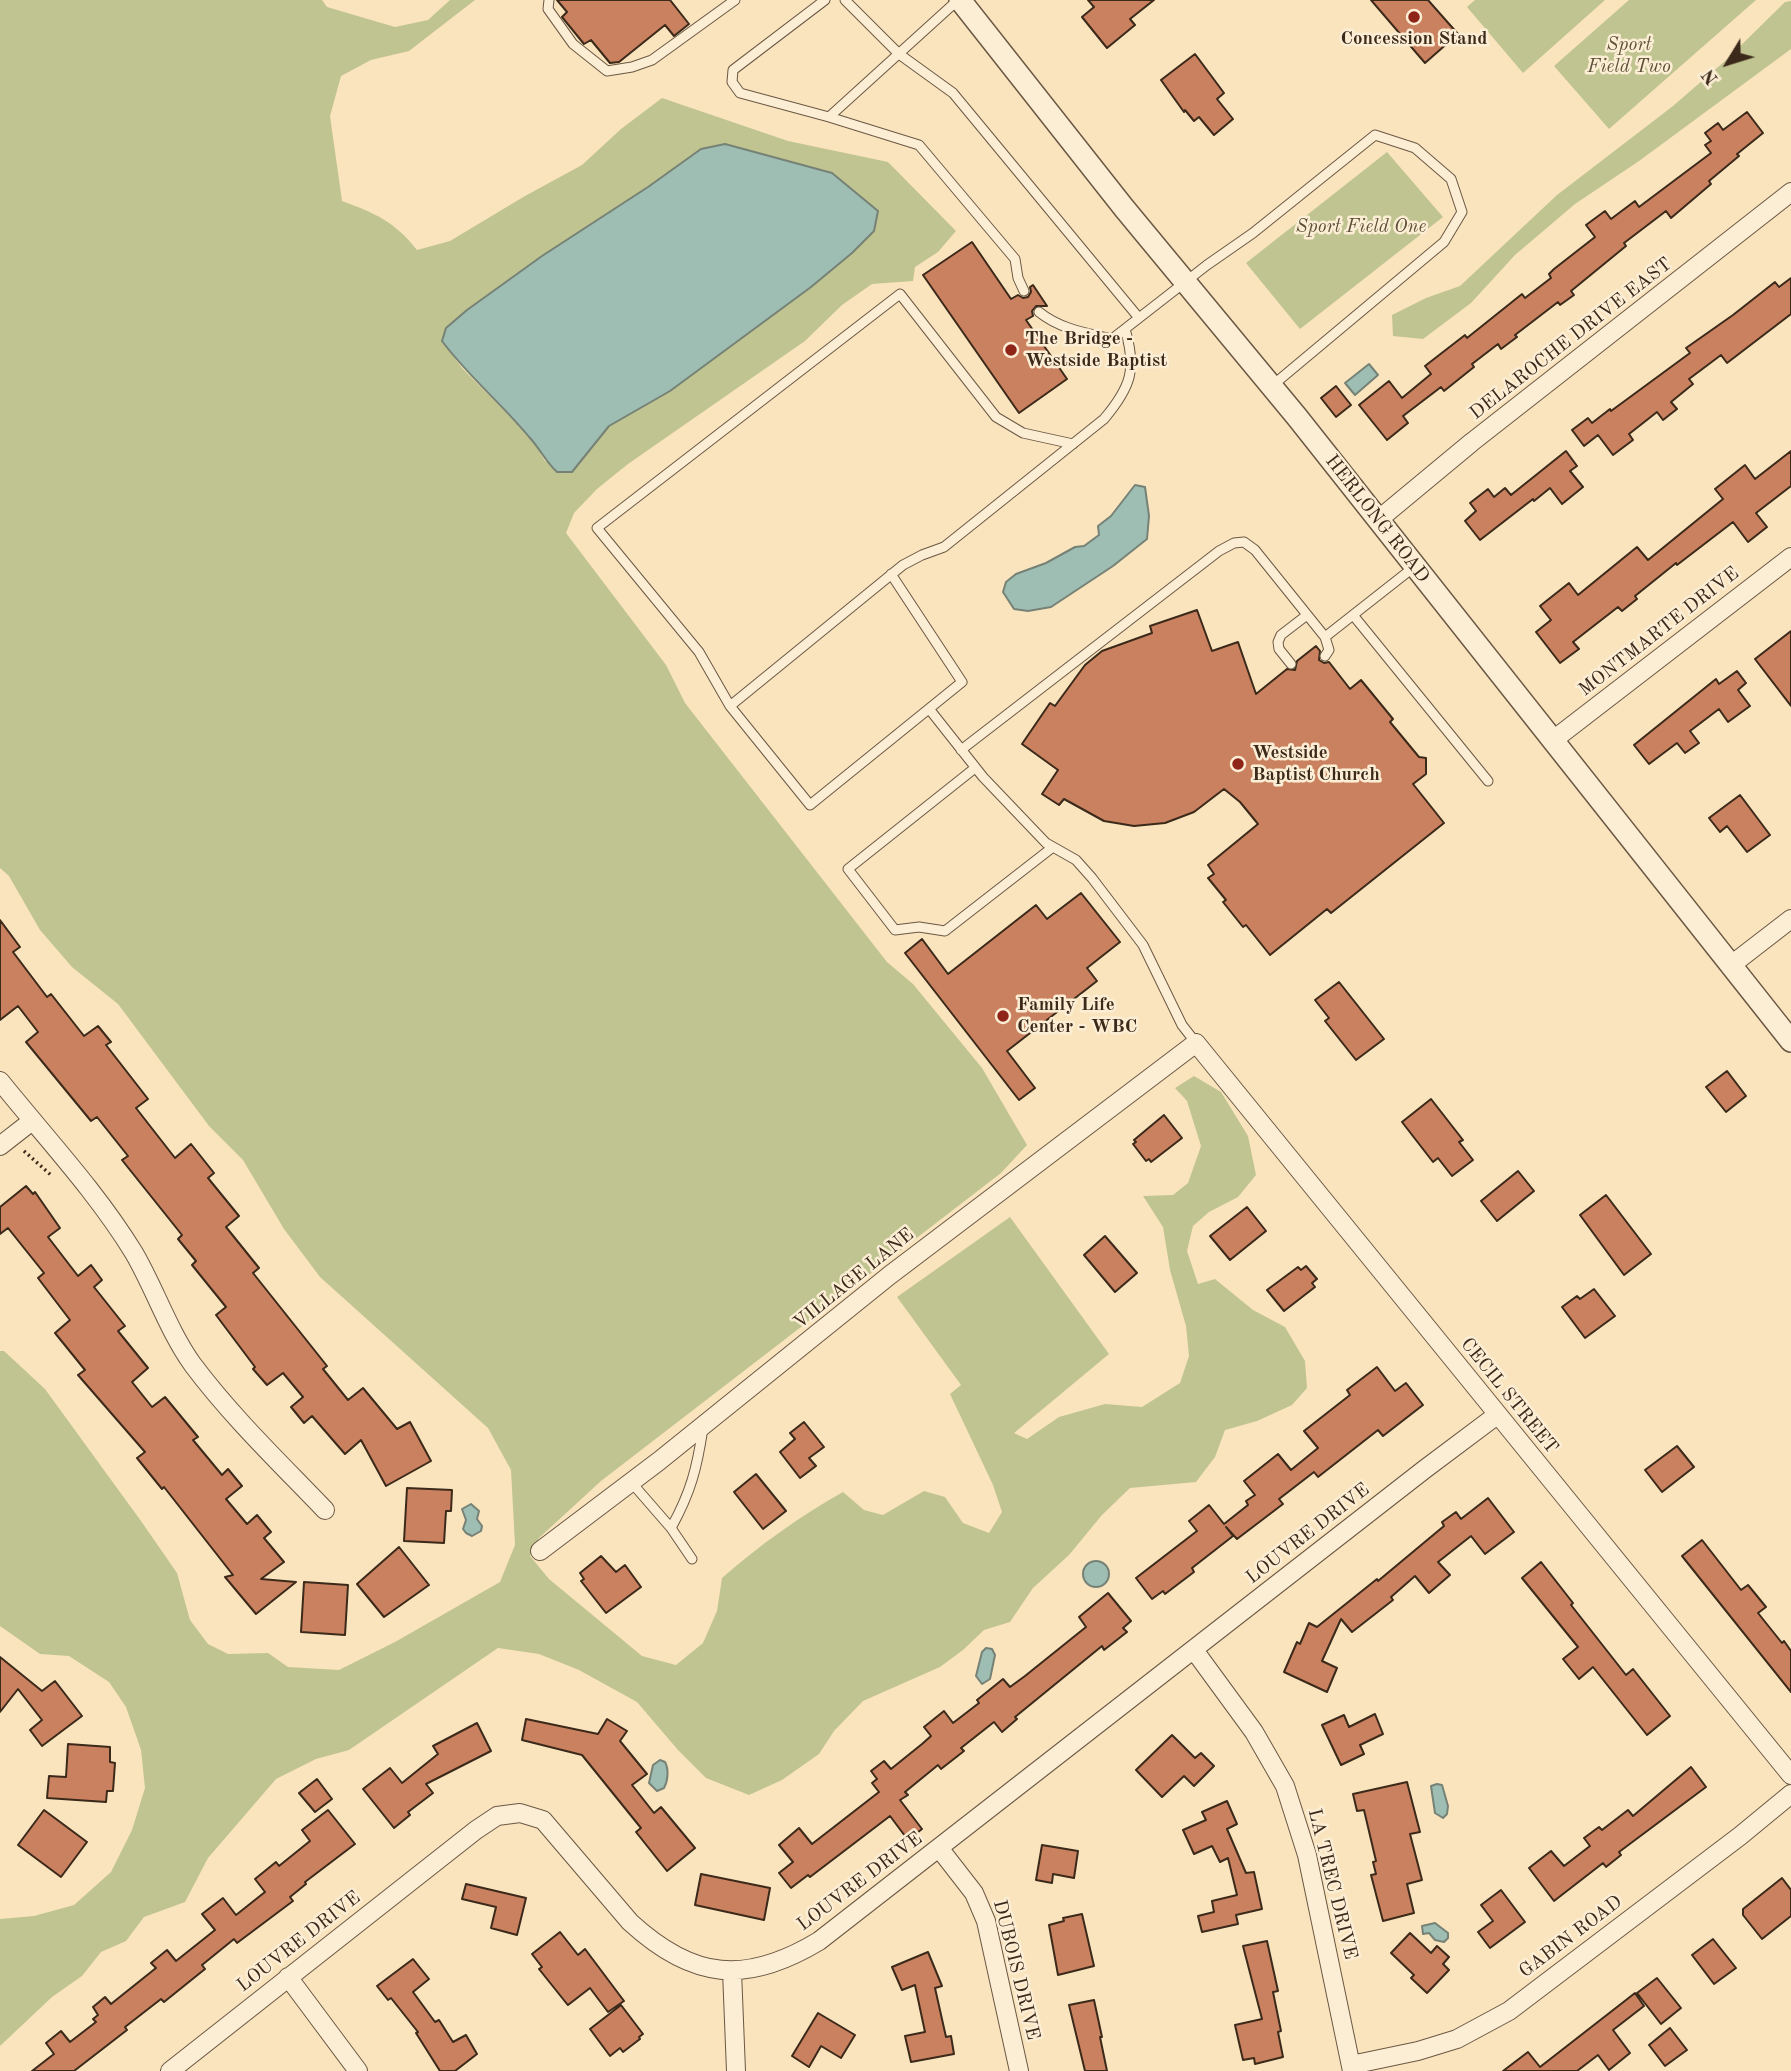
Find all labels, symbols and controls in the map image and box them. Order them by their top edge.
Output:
marker: Concession Stand [1406,9,1422,25]
place label: Concession Stand [1340,28,1488,50]
north arrow [1693,28,1763,98]
park label: Sport Field Two [1587,34,1671,78]
text: N [1699,65,1723,88]
park label: Sport Field One [1296,216,1426,238]
street label: DELAROCHE DRIVE EAST [1465,253,1677,425]
place label: The Bridge - Westside Baptist [1025,328,1167,372]
marker: The Bridge - Westside Baptist [1003,342,1019,358]
street label: HERLONG ROAD [1320,450,1434,588]
street label: MONTMARTE DRIVE [1574,562,1744,702]
place label: Westside Baptist Church [1252,742,1380,786]
marker: Westside Baptist Church [1230,756,1246,772]
place label: Family Life Center - WBC [1017,994,1137,1038]
marker: Family Life Center - WBC [995,1008,1011,1024]
street label: VILLAGE LANE [789,1223,919,1335]
street label: CECIL STREET [1455,1333,1563,1459]
street label: LOUVRE DRIVE [1242,1479,1374,1589]
street label: LA TREC DRIVE [1302,1806,1362,1962]
street label: LOUVRE DRIVE [793,1828,927,1936]
street label: LOUVRE DRIVE [233,1887,365,1997]
street label: GABIN ROAD [1515,1891,1627,1983]
street label: DUBOIS DRIVE [988,1898,1044,2042]

